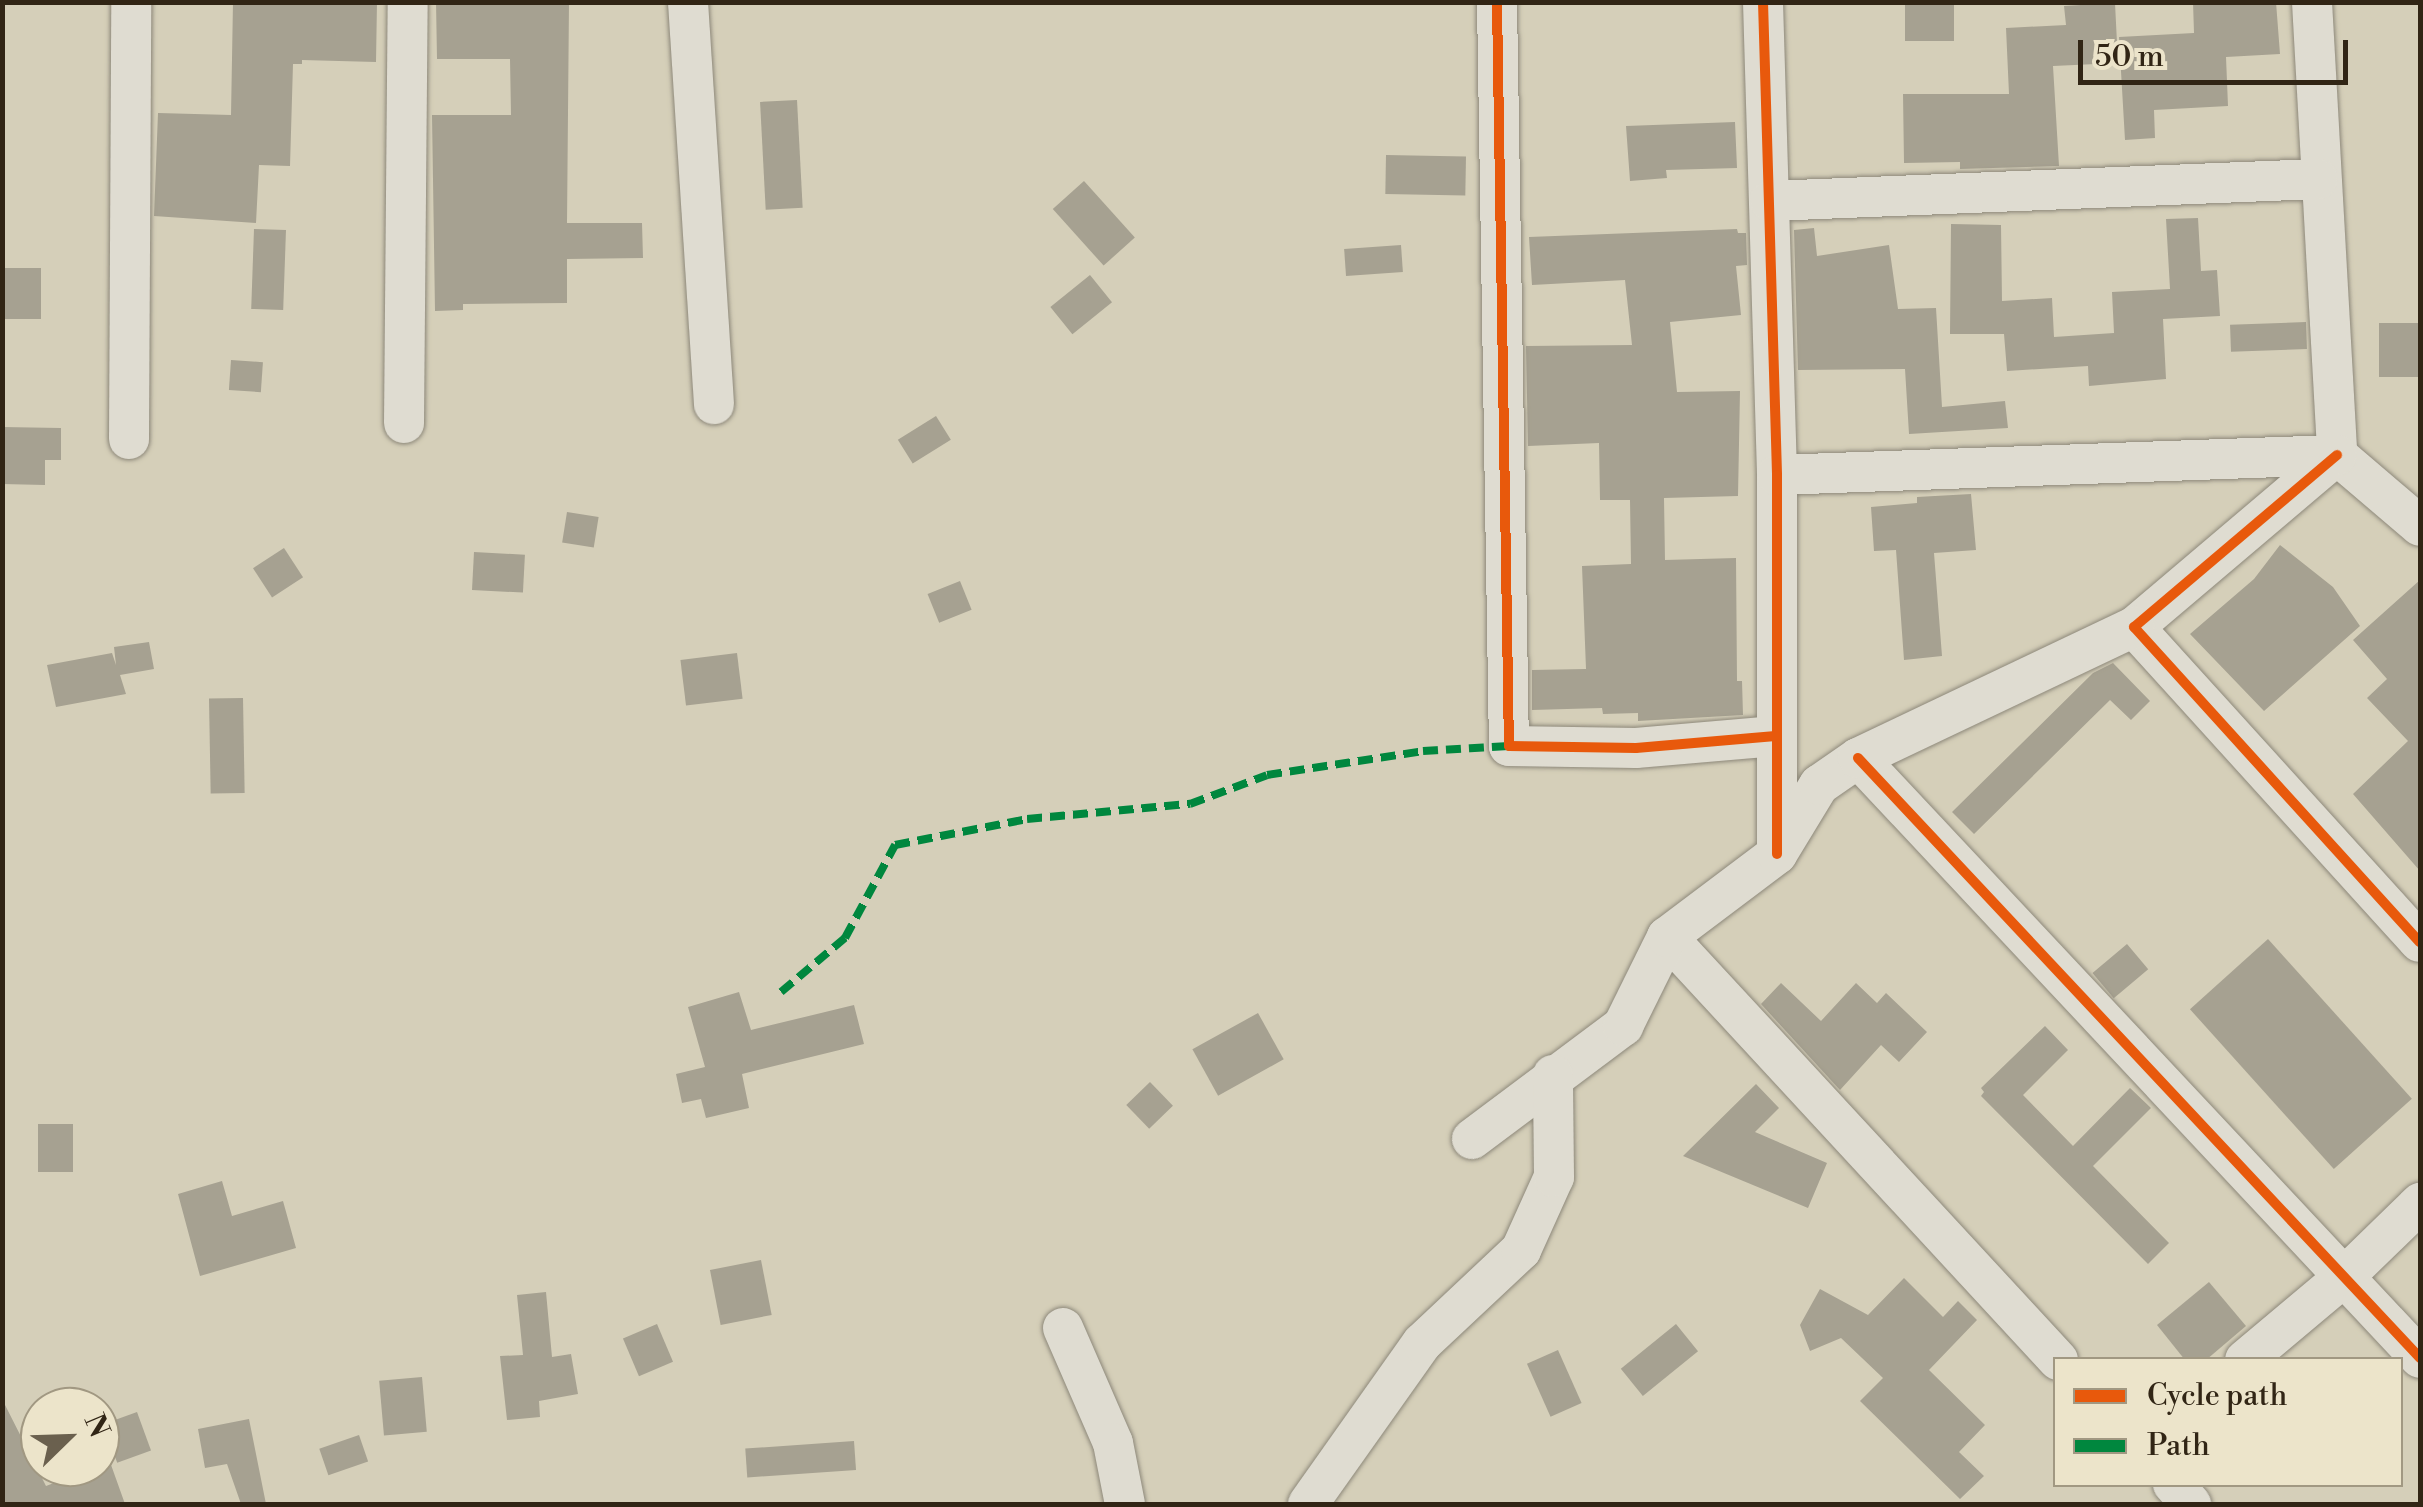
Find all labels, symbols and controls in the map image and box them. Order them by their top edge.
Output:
scale bar [2083,20,2353,82]
text: 50 m [2095,38,2164,76]
legend [2053,1357,2403,1487]
text: Cycle path [2147,1377,2287,1415]
north arrow [20,1387,120,1487]
text: N [76,1409,117,1443]
text: Path [2147,1427,2210,1465]

